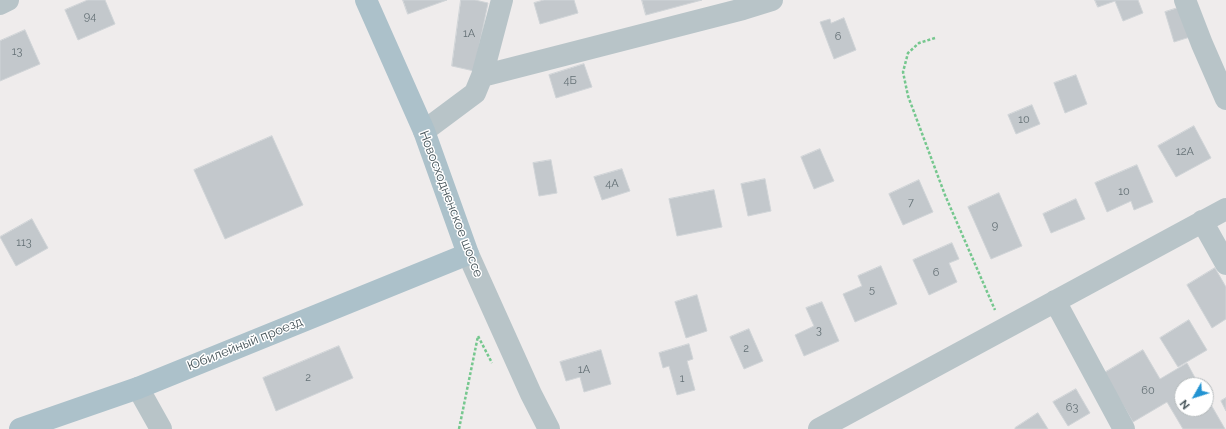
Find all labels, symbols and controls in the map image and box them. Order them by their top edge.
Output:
house number: 94 [84,10,96,24]
house number: 1А [463,27,475,41]
house number: 6 [835,30,841,44]
house number: 13 [12,45,22,59]
house number: 4Б [563,74,577,88]
house number: 10 [1018,113,1030,127]
street label: Новосходненское шоссе [416,128,486,280]
house number: 12А [1176,145,1194,159]
house number: 4А [605,177,619,191]
house number: 10 [1118,185,1130,199]
house number: 7 [908,196,914,210]
house number: 9 [992,219,998,233]
house number: 113 [16,236,32,250]
house number: 6 [933,266,939,280]
house number: 5 [869,283,875,297]
street label: Юбилейный проезд [185,314,305,374]
house number: 3 [816,324,822,338]
house number: 2 [743,342,749,356]
house number: 1А [578,363,590,377]
house number: 2 [305,371,311,385]
house number: 1 [680,372,684,386]
north arrow [1174,377,1214,417]
house number: 60 [1141,384,1155,398]
text: N [1177,397,1193,412]
house number: 63 [1066,401,1078,415]

